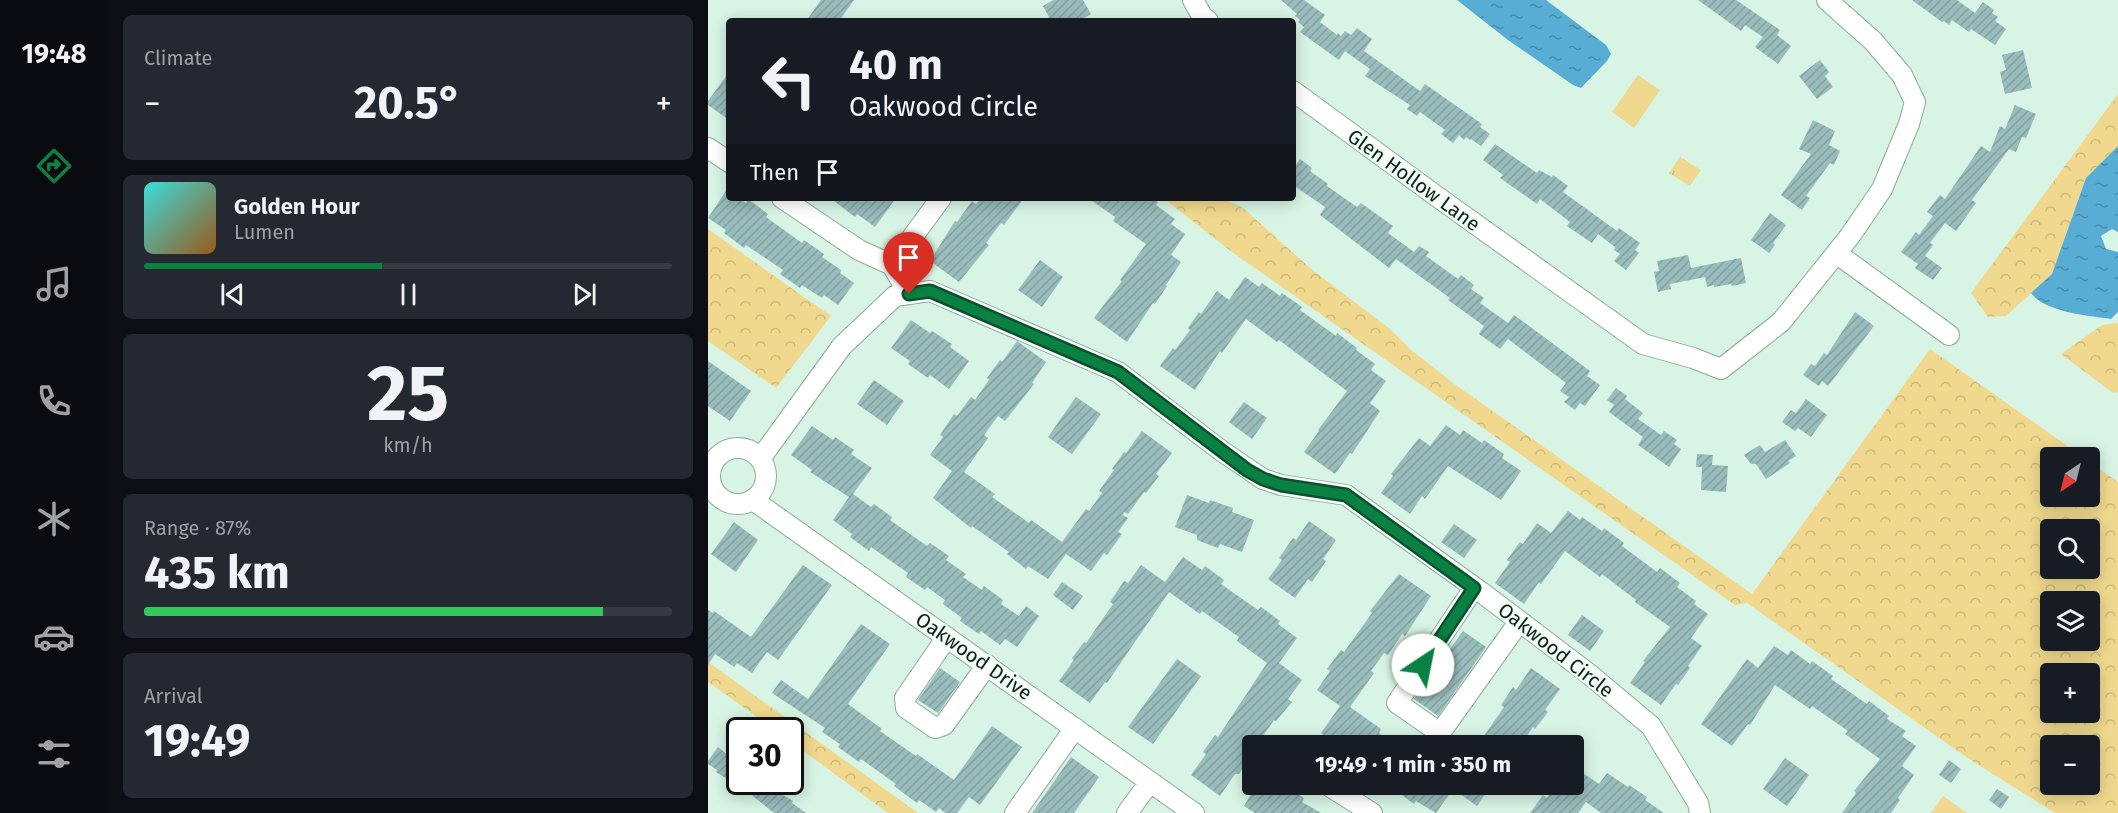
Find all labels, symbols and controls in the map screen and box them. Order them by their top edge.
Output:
text: 19:48 [22,38,86,70]
text: 40 m [849,40,943,90]
icon: left [750,42,828,120]
text: Climate [144,46,212,70]
text: 20.5° [354,76,462,130]
text: − [144,84,161,124]
text: + [656,84,672,124]
text: Oakwood Circle [849,91,1038,123]
street label: Glen Hollow Lane [1343,124,1485,236]
icon: directions [33,145,75,187]
icon: arrive [811,156,844,189]
text: Then [750,159,799,186]
text: Golden Hour [234,193,360,220]
text: Lumen [234,220,295,244]
pin [883,232,934,294]
icon: arrive [892,241,925,274]
icon: music [33,263,75,305]
icon: previous [216,278,249,311]
icon: pause [392,278,425,311]
icon: next [568,278,601,311]
text: 25 [367,347,449,441]
icon: phone [33,380,75,422]
text: km/h [383,433,433,457]
north arrow [2040,447,2100,507]
map controls [2040,447,2100,795]
icon: climate [33,498,75,540]
text: Range · 87% [144,516,251,540]
button: search [2040,519,2100,579]
text: 435 km [144,546,290,600]
button: layers [2040,591,2100,651]
street label: Oakwood Circle [1493,597,1619,703]
street label: Oakwood Drive [911,607,1037,705]
icon: car [33,616,75,658]
position arrow [1391,633,1455,697]
button: + [2040,663,2100,723]
text: Arrival [144,684,203,708]
text: 19:49 [144,714,250,768]
speed limit sign: 30 [726,717,804,795]
icon: filters [33,733,75,775]
button: − [2040,735,2100,795]
text: 19:49 · 1 min · 350 m [1315,751,1511,778]

